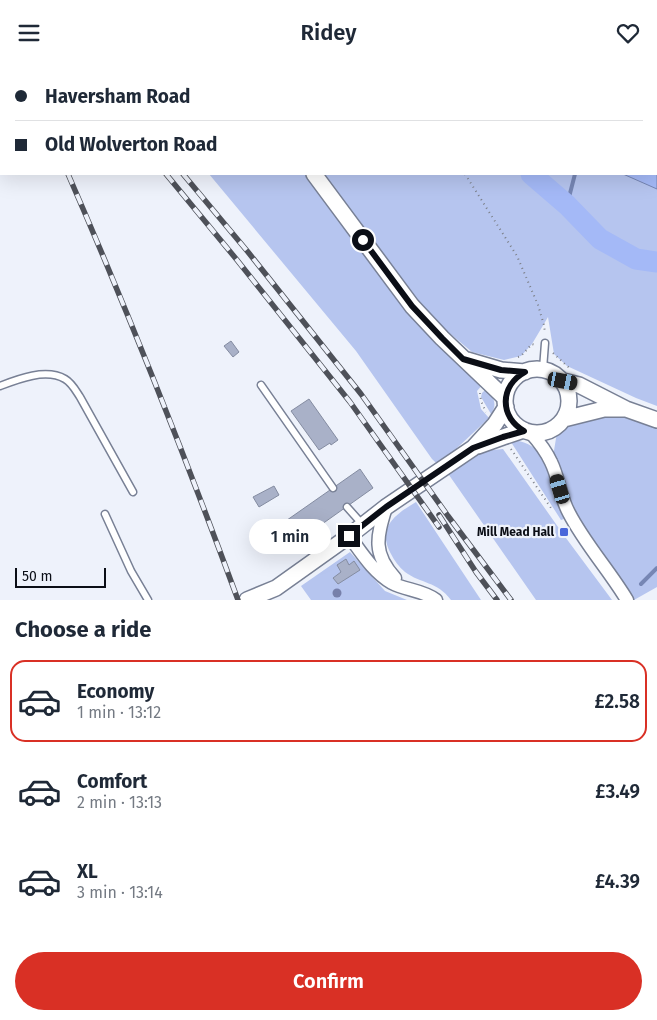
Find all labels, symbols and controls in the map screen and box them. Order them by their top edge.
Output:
icon: menu [15,19,43,47]
text: Ridey [300,19,357,46]
icon: heart [614,19,642,47]
text: Haversham Road [45,85,191,108]
text: Old Wolverton Road [45,133,217,156]
route start [352,229,374,251]
car [546,371,579,391]
car [548,472,571,506]
callout: 1 min [249,519,332,553]
route end [338,525,360,547]
place label: Mill Mead Hall [477,525,554,539]
marker: Mill Mead Hall [558,526,570,538]
text: 1 min [271,527,309,546]
scale bar [15,565,106,588]
text: 50 m [22,568,53,585]
text: Choose a ride [15,616,151,643]
icon: car [17,679,62,724]
text: Economy [77,680,154,703]
text: £2.58 [594,690,640,713]
text: 1 min · 13:12 [77,703,161,722]
icon: car [17,769,62,814]
text: Comfort [77,770,147,793]
text: £3.49 [595,780,640,803]
text: 2 min · 13:13 [77,793,162,812]
icon: car [17,859,62,904]
text: XL [77,860,98,883]
text: £4.39 [595,870,640,893]
text: 3 min · 13:14 [77,883,163,902]
button: Confirm [15,952,642,1010]

